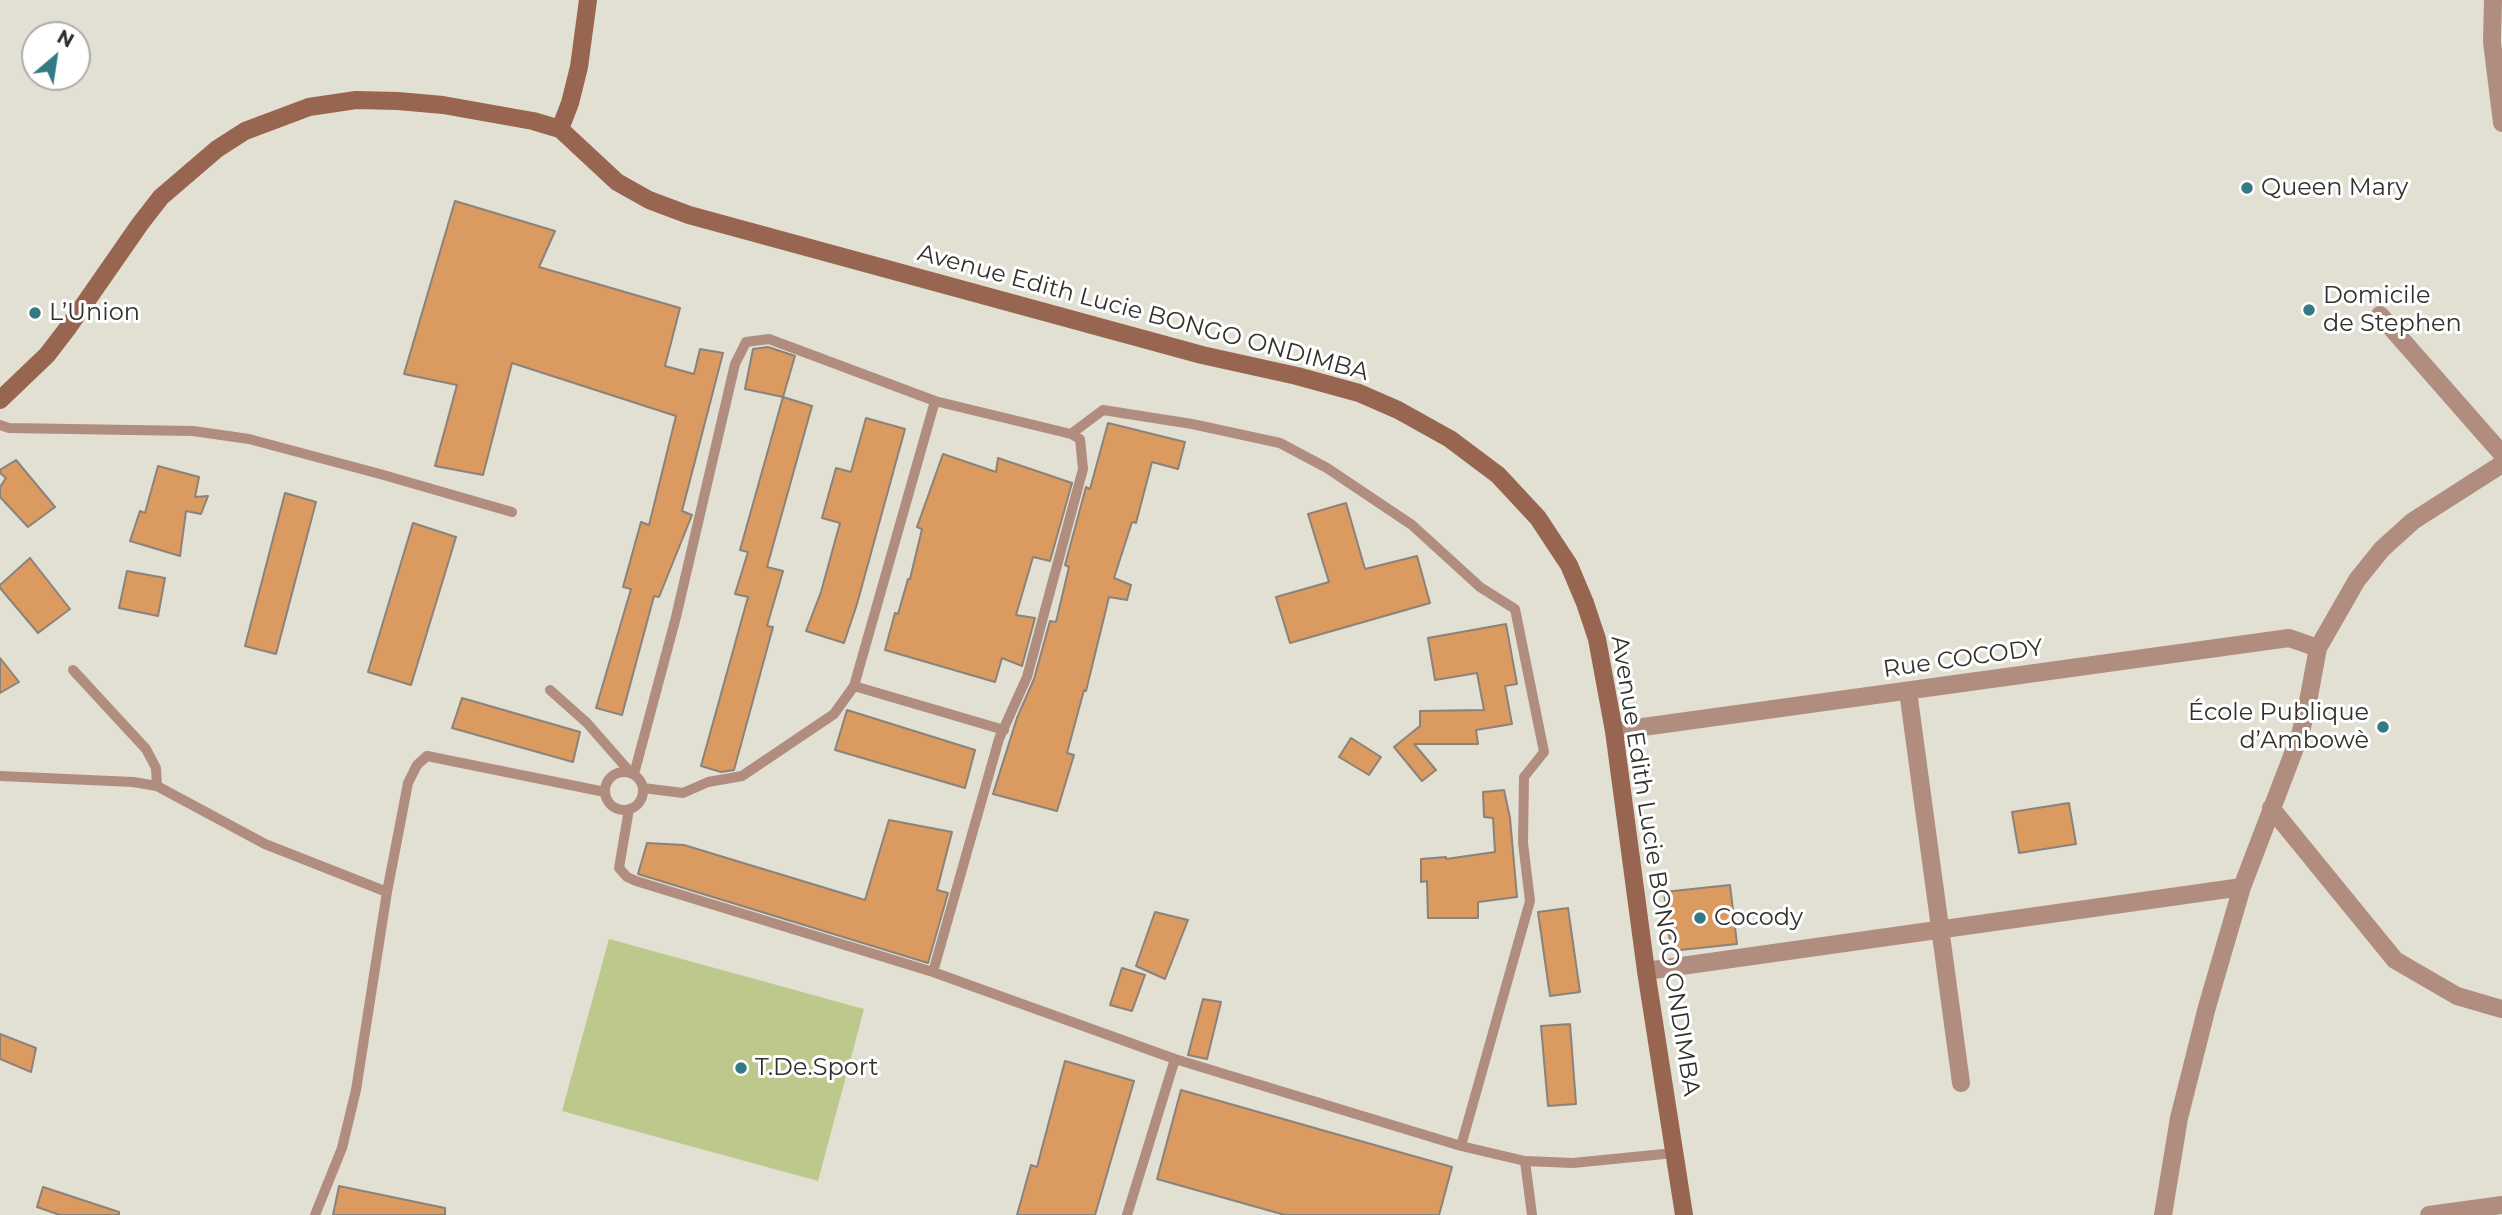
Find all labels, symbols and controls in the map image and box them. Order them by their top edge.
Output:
north arrow [21,21,91,91]
text: N [53,25,78,53]
place label: Queen Mary [2261,174,2408,202]
marker: Queen Mary [2239,180,2255,196]
street label: Avenue Edith Lucie BONGO ONDIMBA [914,239,1372,387]
place label: Domicile de Stephen [2323,282,2462,338]
place label: L’Union [49,299,140,327]
marker: Domicile de Stephen [2301,302,2317,318]
marker: L’Union [27,305,43,321]
street label: Avenue Edith Lucie BONGO ONDIMBA [1604,634,1706,1098]
street label: Rue COCODY [1881,634,2045,684]
place label: École Publique d’Ambowè [2188,699,2369,755]
marker: École Publique d’Ambowè [2375,719,2391,735]
place label: Cocody [1714,904,1803,932]
marker: Cocody [1692,910,1708,926]
place label: T.De.Sport [755,1054,879,1082]
marker: T.De.Sport [733,1060,749,1076]

